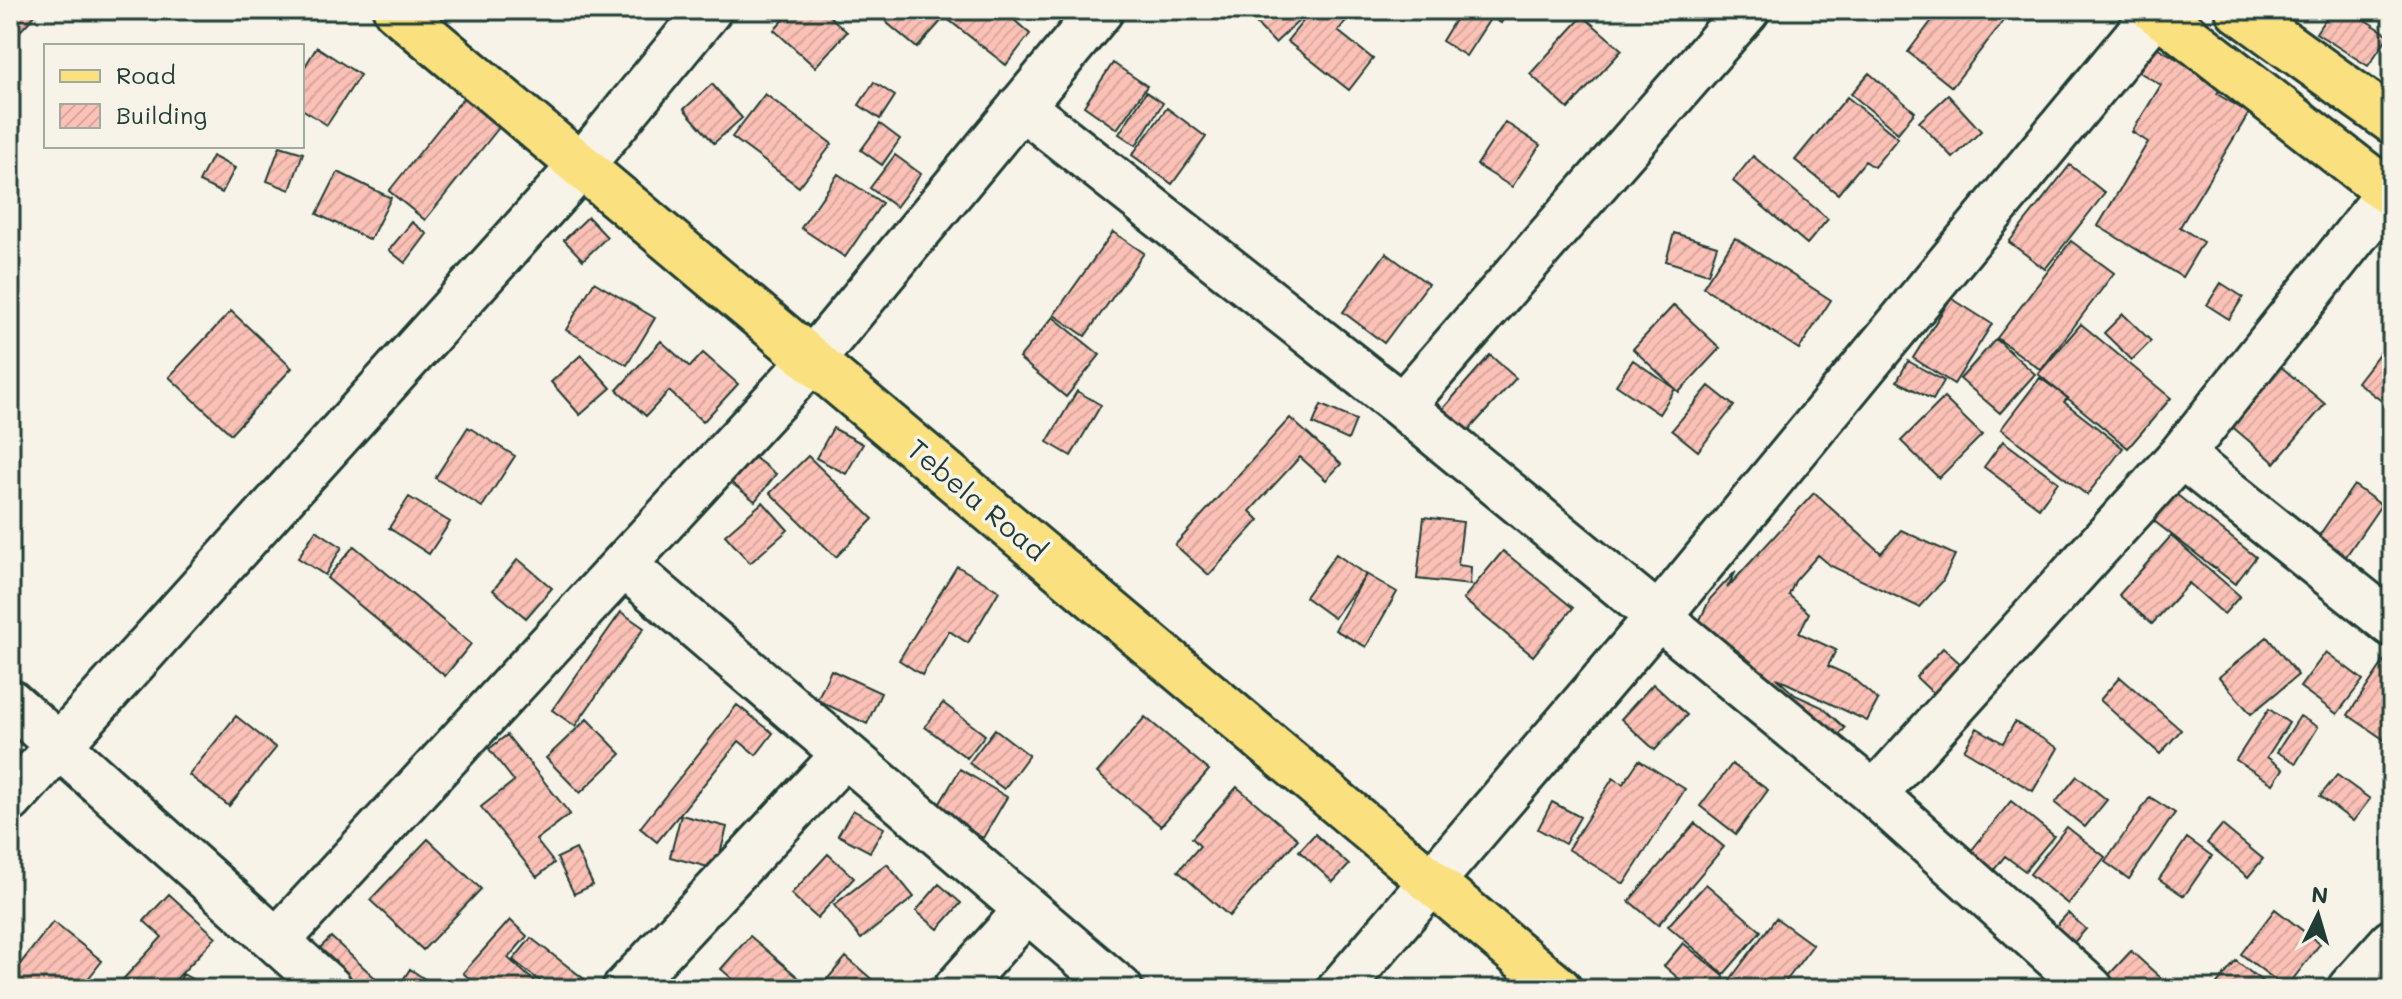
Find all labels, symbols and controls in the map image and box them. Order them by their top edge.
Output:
legend [44,44,304,148]
text: Road [116,59,176,90]
text: Building [116,99,207,130]
street label: Tebela Road [900,430,1055,568]
north arrow [2278,875,2358,955]
text: N [2310,879,2329,910]

